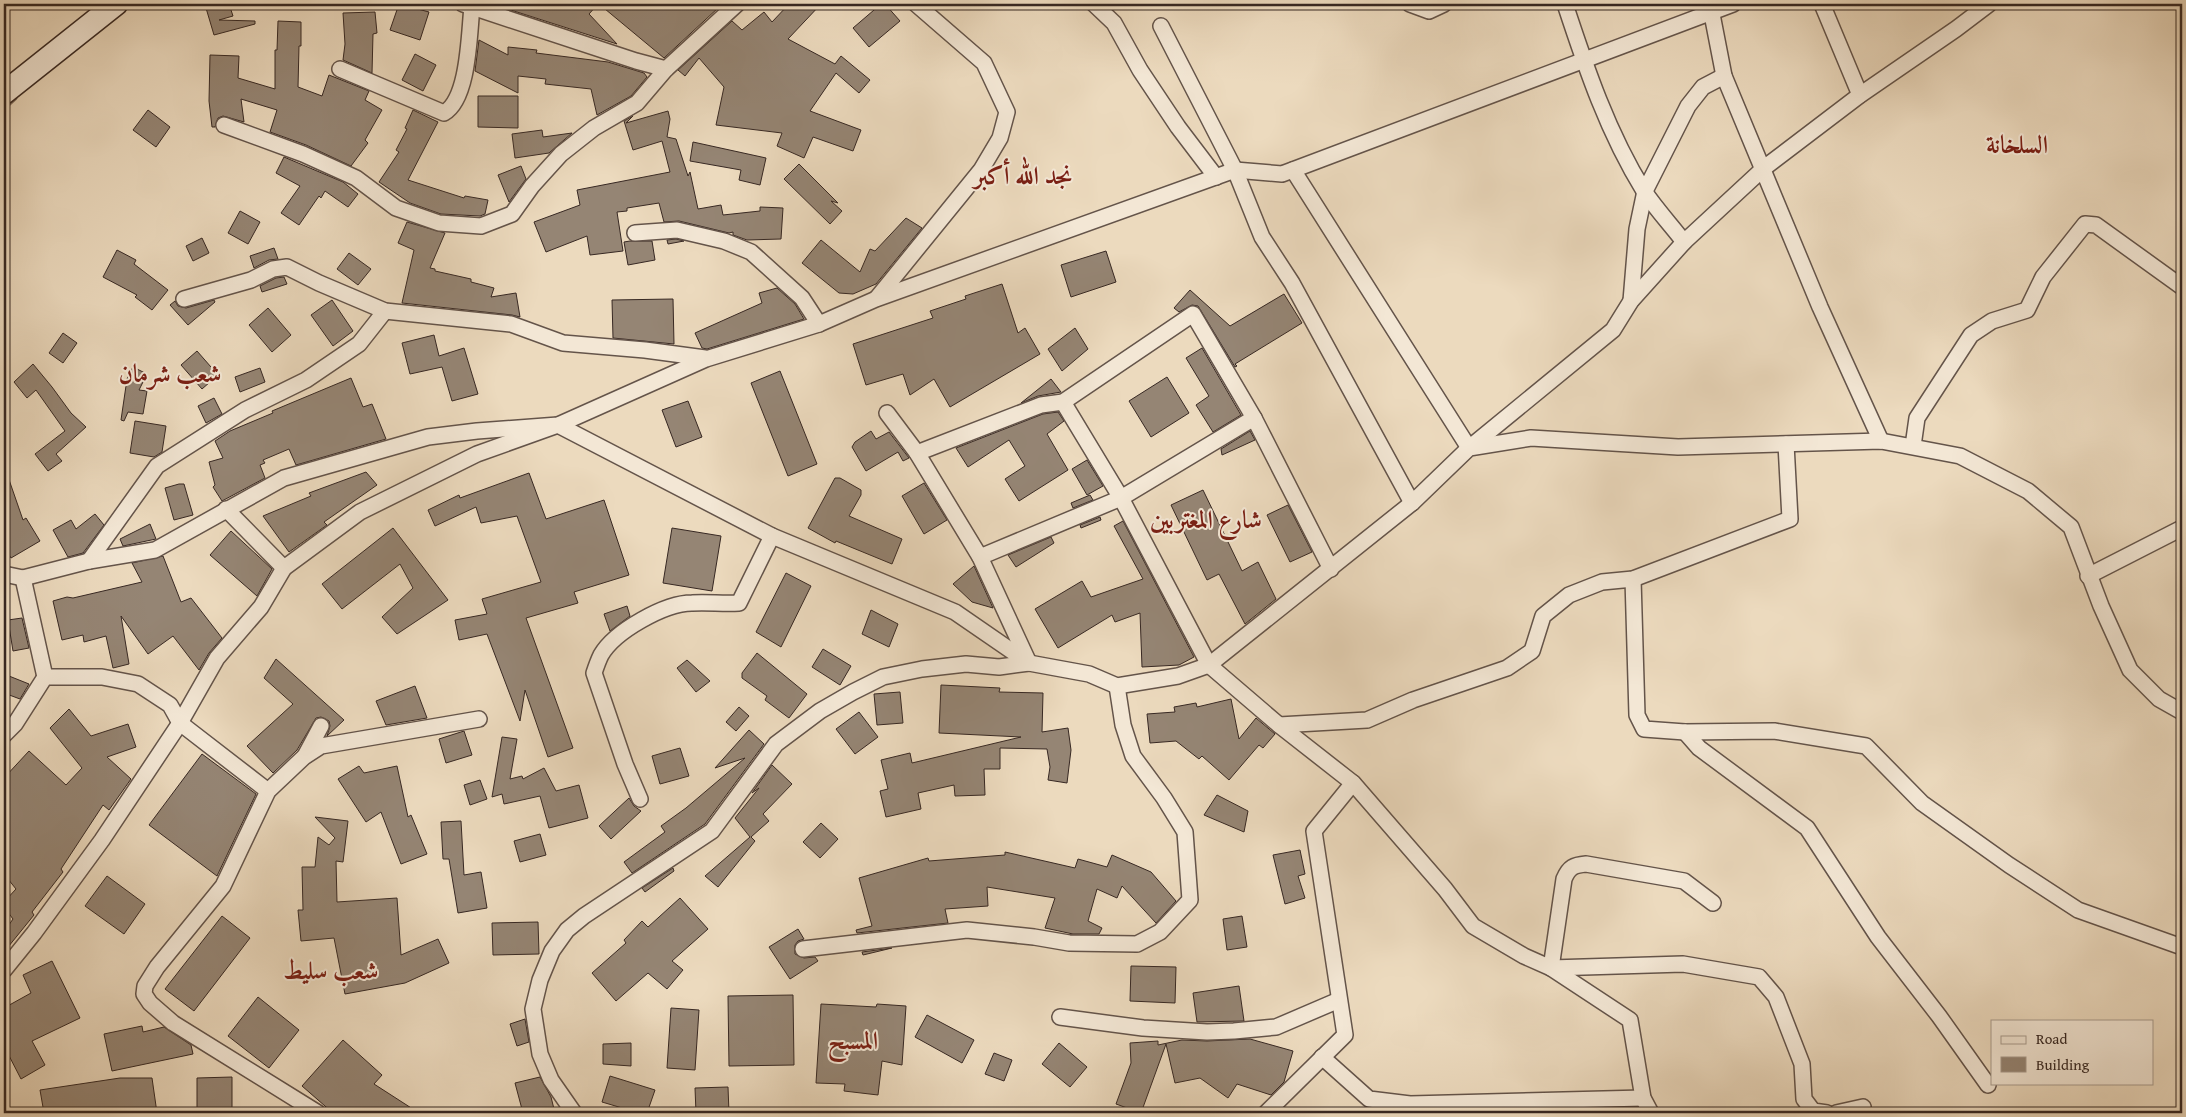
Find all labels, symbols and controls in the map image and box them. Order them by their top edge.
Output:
district label: السلخانة [1986,126,2048,162]
district label: نجد الله أكبر [971,156,1072,193]
district label: شعب شرمان [118,355,222,391]
district label: شارع المغتربين [1150,501,1262,540]
district label: شعب سليط [284,952,378,988]
legend [1991,1020,2154,1084]
district label: المسبح [828,1022,878,1063]
text: Road [2036,1028,2067,1049]
text: Building [2036,1054,2090,1075]

